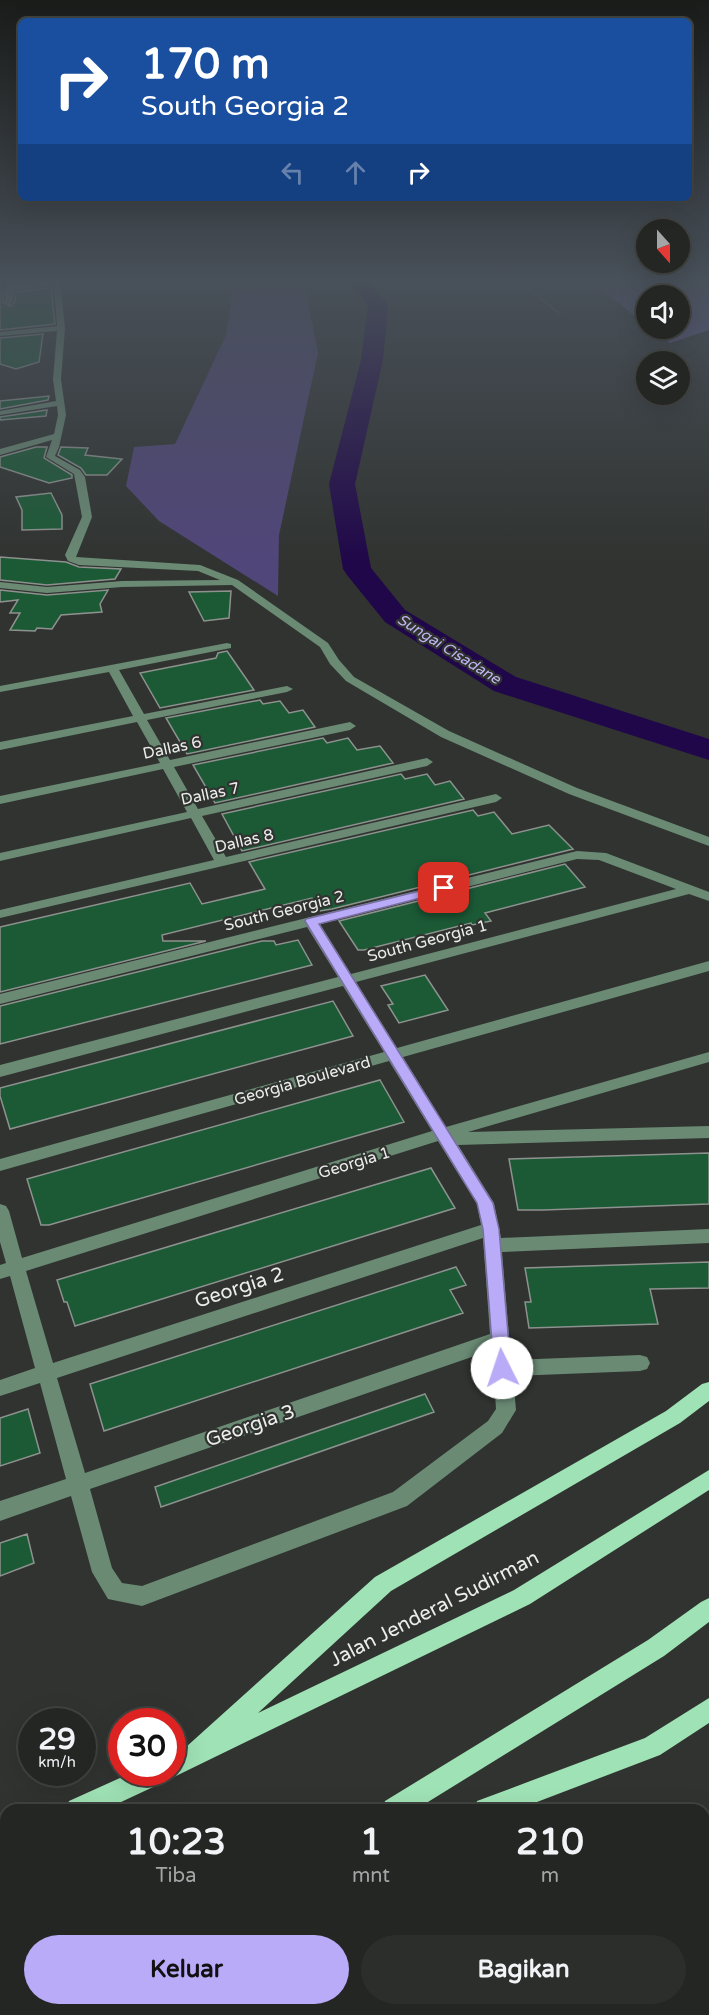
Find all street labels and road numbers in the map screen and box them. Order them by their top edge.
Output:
street label: Dallas 6 [141,732,203,764]
street label: Dallas 7 [179,778,241,810]
street label: Dallas 8 [213,825,276,857]
street label: South Georgia 2 [222,886,347,936]
street label: South Georgia 1 [365,915,489,967]
street label: Georgia Boulevard [232,1052,373,1110]
street label: Georgia 1 [316,1143,393,1183]
street label: Georgia 2 [192,1262,287,1314]
street label: Georgia 3 [203,1400,298,1452]
street label: Jalan Jenderal Sudirman [326,1546,543,1672]

